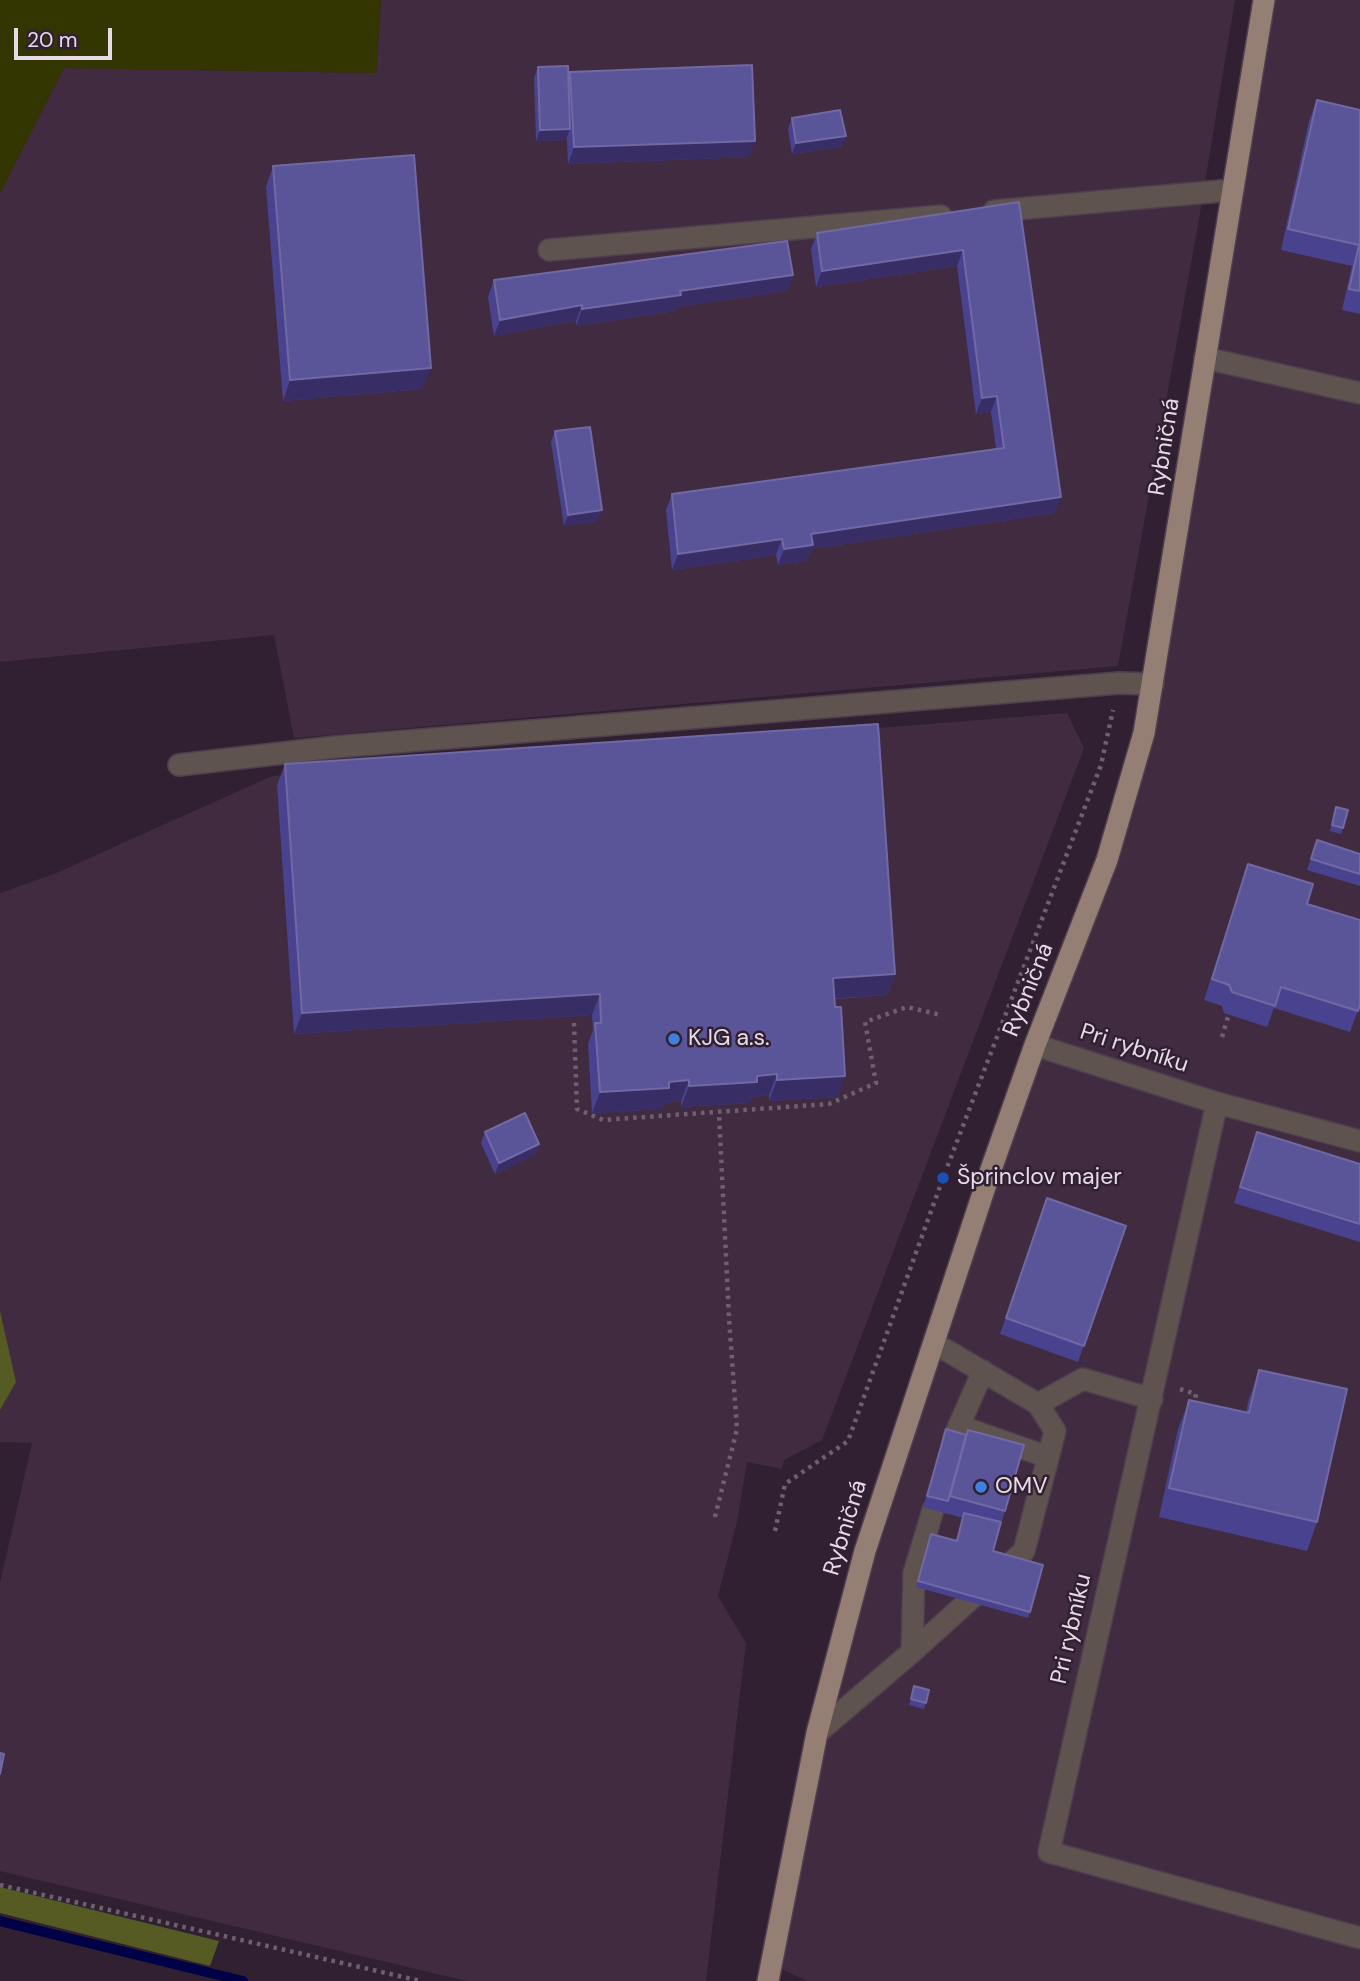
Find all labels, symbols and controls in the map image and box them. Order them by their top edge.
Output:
scale bar [18,14,116,58]
text: 20 m [27,26,78,54]
street label: Rybničná [1144,396,1186,498]
street label: Rybničná [998,939,1060,1041]
street label: Pri rybníku [1076,1019,1192,1079]
place label: KJG a.s. [688,1025,770,1053]
marker: KJG a.s. [666,1031,682,1047]
place label: Šprinclov majer [957,1164,1122,1192]
marker: Šprinclov majer [935,1170,951,1186]
place label: OMV [995,1473,1048,1501]
street label: Rybničná [818,1477,874,1579]
marker: OMV [973,1479,989,1495]
street label: Pri rybníku [1046,1571,1098,1687]

